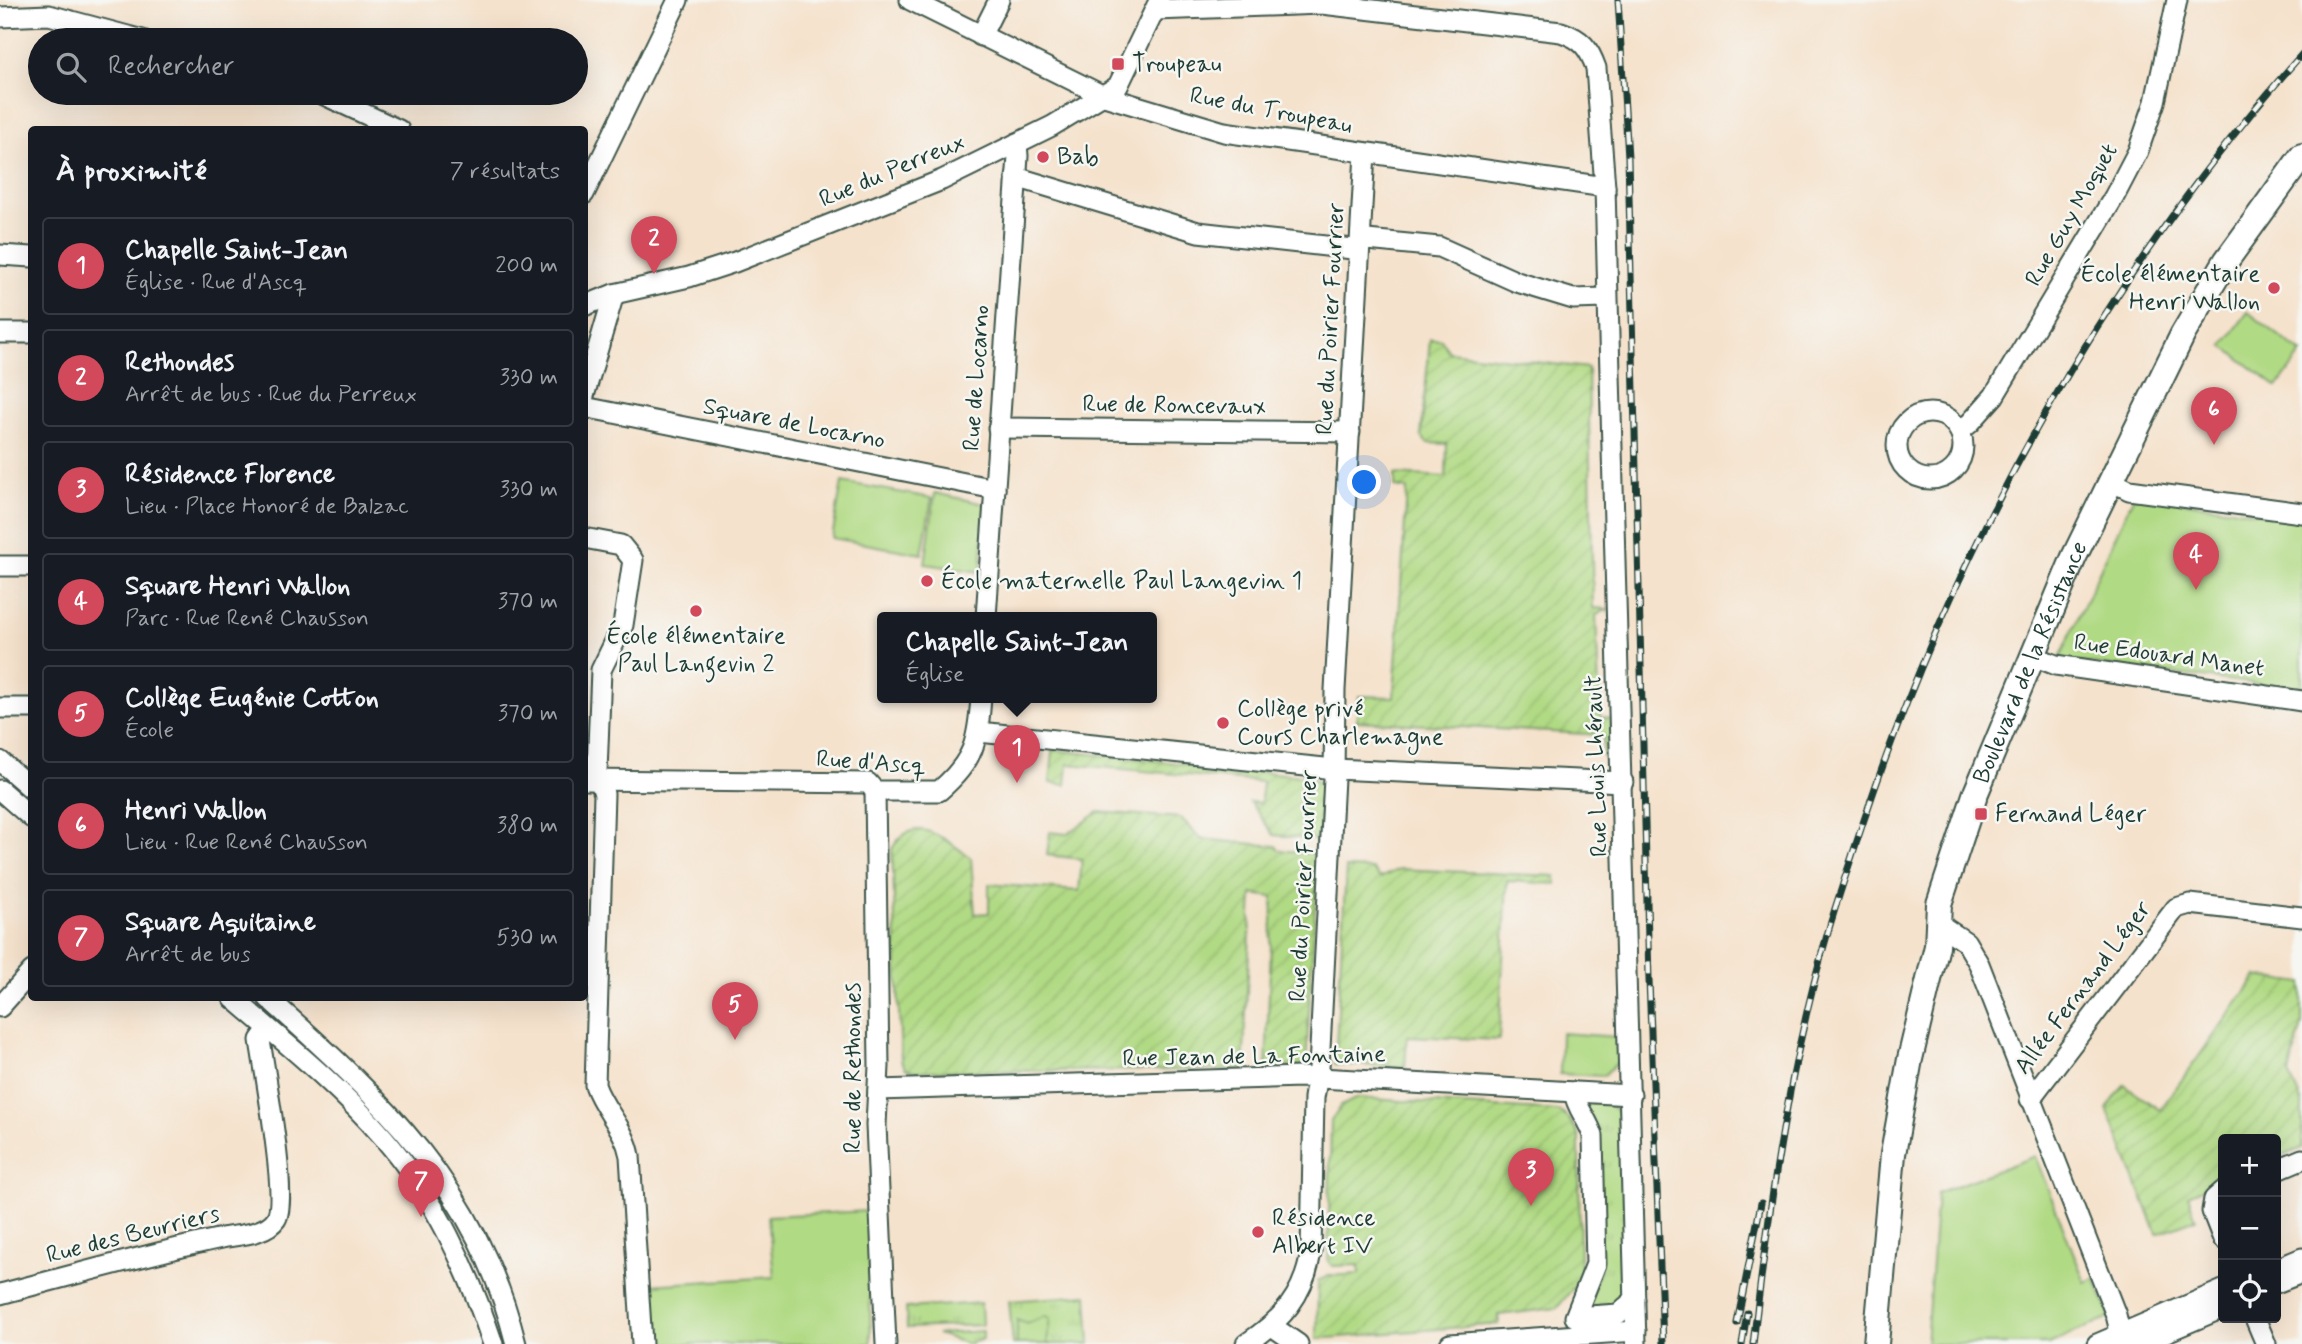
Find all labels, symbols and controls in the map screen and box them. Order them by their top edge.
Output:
search box [28,28,588,105]
icon: search [52,48,90,86]
place label: Troupeau [1132,49,1222,80]
text: Rechercher [108,50,234,84]
marker: Troupeau [1110,56,1126,72]
street label: Rue du Troupeau [1187,80,1355,142]
street label: Rue du Perreux [815,126,969,216]
street label: Rue Guy Moquet [2019,138,2125,292]
place label: Bab [1057,142,1099,173]
marker: Bab [1035,149,1051,165]
text: À proximité [56,152,207,191]
text: 7 résultats [450,157,560,187]
street label: Rue du Poirier Fourrier [1309,202,1353,436]
pin: 2 [631,216,677,274]
text: Chapelle Saint-Jean [125,234,348,268]
text: 1 [76,251,86,281]
text: 200 m [495,251,558,281]
place label: École élémentaire Henri Wallon [2081,257,2260,318]
text: Église · Rue d'Ascq [125,268,307,298]
marker: École élémentaire Henri Wallon [2266,280,2282,296]
street label: Rue de Locarno [956,304,998,452]
text: Rethondes [125,346,234,380]
text: 2 [75,363,87,393]
text: 330 m [500,363,558,393]
text: Arrêt de bus · Rue du Perreux [125,380,417,410]
pin: 6 [2191,387,2237,445]
street label: Rue de Roncevaux [1082,389,1266,423]
street label: Square de Locarno [700,391,888,457]
text: Résidence Florence [125,458,335,492]
your location [1347,465,1381,499]
text: 3 [76,475,86,505]
text: 330 m [500,475,558,505]
text: Lieu · Place Honoré de Balzac [125,492,409,522]
pin: 4 [2173,532,2219,590]
street label: Boulevard de la Résistance [1966,536,2095,788]
place label: École maternelle Paul Langevin 1 [941,564,1302,597]
text: Square Henri Wallon [125,570,350,604]
marker: École maternelle Paul Langevin 1 [919,573,935,589]
text: 4 [74,587,88,617]
text: 370 m [498,587,558,617]
marker: École élémentaire Paul Langevin 2 [688,603,704,619]
text: Parc · Rue René Chausson [125,604,369,634]
popup [877,612,1157,703]
place label: École élémentaire Paul Langevin 2 [606,619,786,683]
text: Chapelle Saint-Jean [905,626,1129,660]
street label: Rue Edouard Manet [2072,627,2266,685]
text: Église [905,660,964,690]
street label: Rue Louis Lhérault [1578,674,1616,858]
text: Collège Eugénie Cotton [125,682,379,716]
place label: Collège privé Cours Charlemagne [1237,694,1444,755]
text: 5 [74,699,88,729]
text: 370 m [498,699,558,729]
marker: Collège privé Cours Charlemagne [1215,715,1231,731]
text: École [125,716,174,746]
pin: 1 [994,725,1040,783]
street label: Rue d'Ascq [815,744,927,782]
street label: Rue du Poirier Fourrier [1282,769,1326,1003]
text: Henri Wallon [125,794,267,828]
place label: Fernand Léger [1995,799,2146,830]
marker: Fernand Léger [1973,806,1989,822]
text: 6 [75,811,87,841]
text: 380 m [497,811,558,841]
text: Lieu · Rue René Chausson [125,828,368,858]
street label: Allée Fernand Léger [2008,895,2158,1081]
text: Square Aquitaine [125,906,316,940]
text: 7 [74,923,88,953]
text: 530 m [496,923,558,953]
text: Arrêt de bus [125,940,251,970]
pin: 5 [712,982,758,1040]
street label: Rue de Rethondes [838,982,869,1154]
street label: Rue Jean de La Fontaine [1122,1039,1386,1075]
map controls [2218,1134,2281,1323]
button: + [2218,1134,2281,1197]
pin: 3 [1508,1148,1554,1206]
pin: 7 [398,1159,444,1217]
button: − [2218,1197,2281,1260]
street label: Rue des Beurriers [43,1198,223,1272]
place label: Résidence Albert IV [1272,1203,1375,1262]
marker: Résidence Albert IV [1250,1224,1266,1240]
button: locate [2218,1260,2281,1323]

